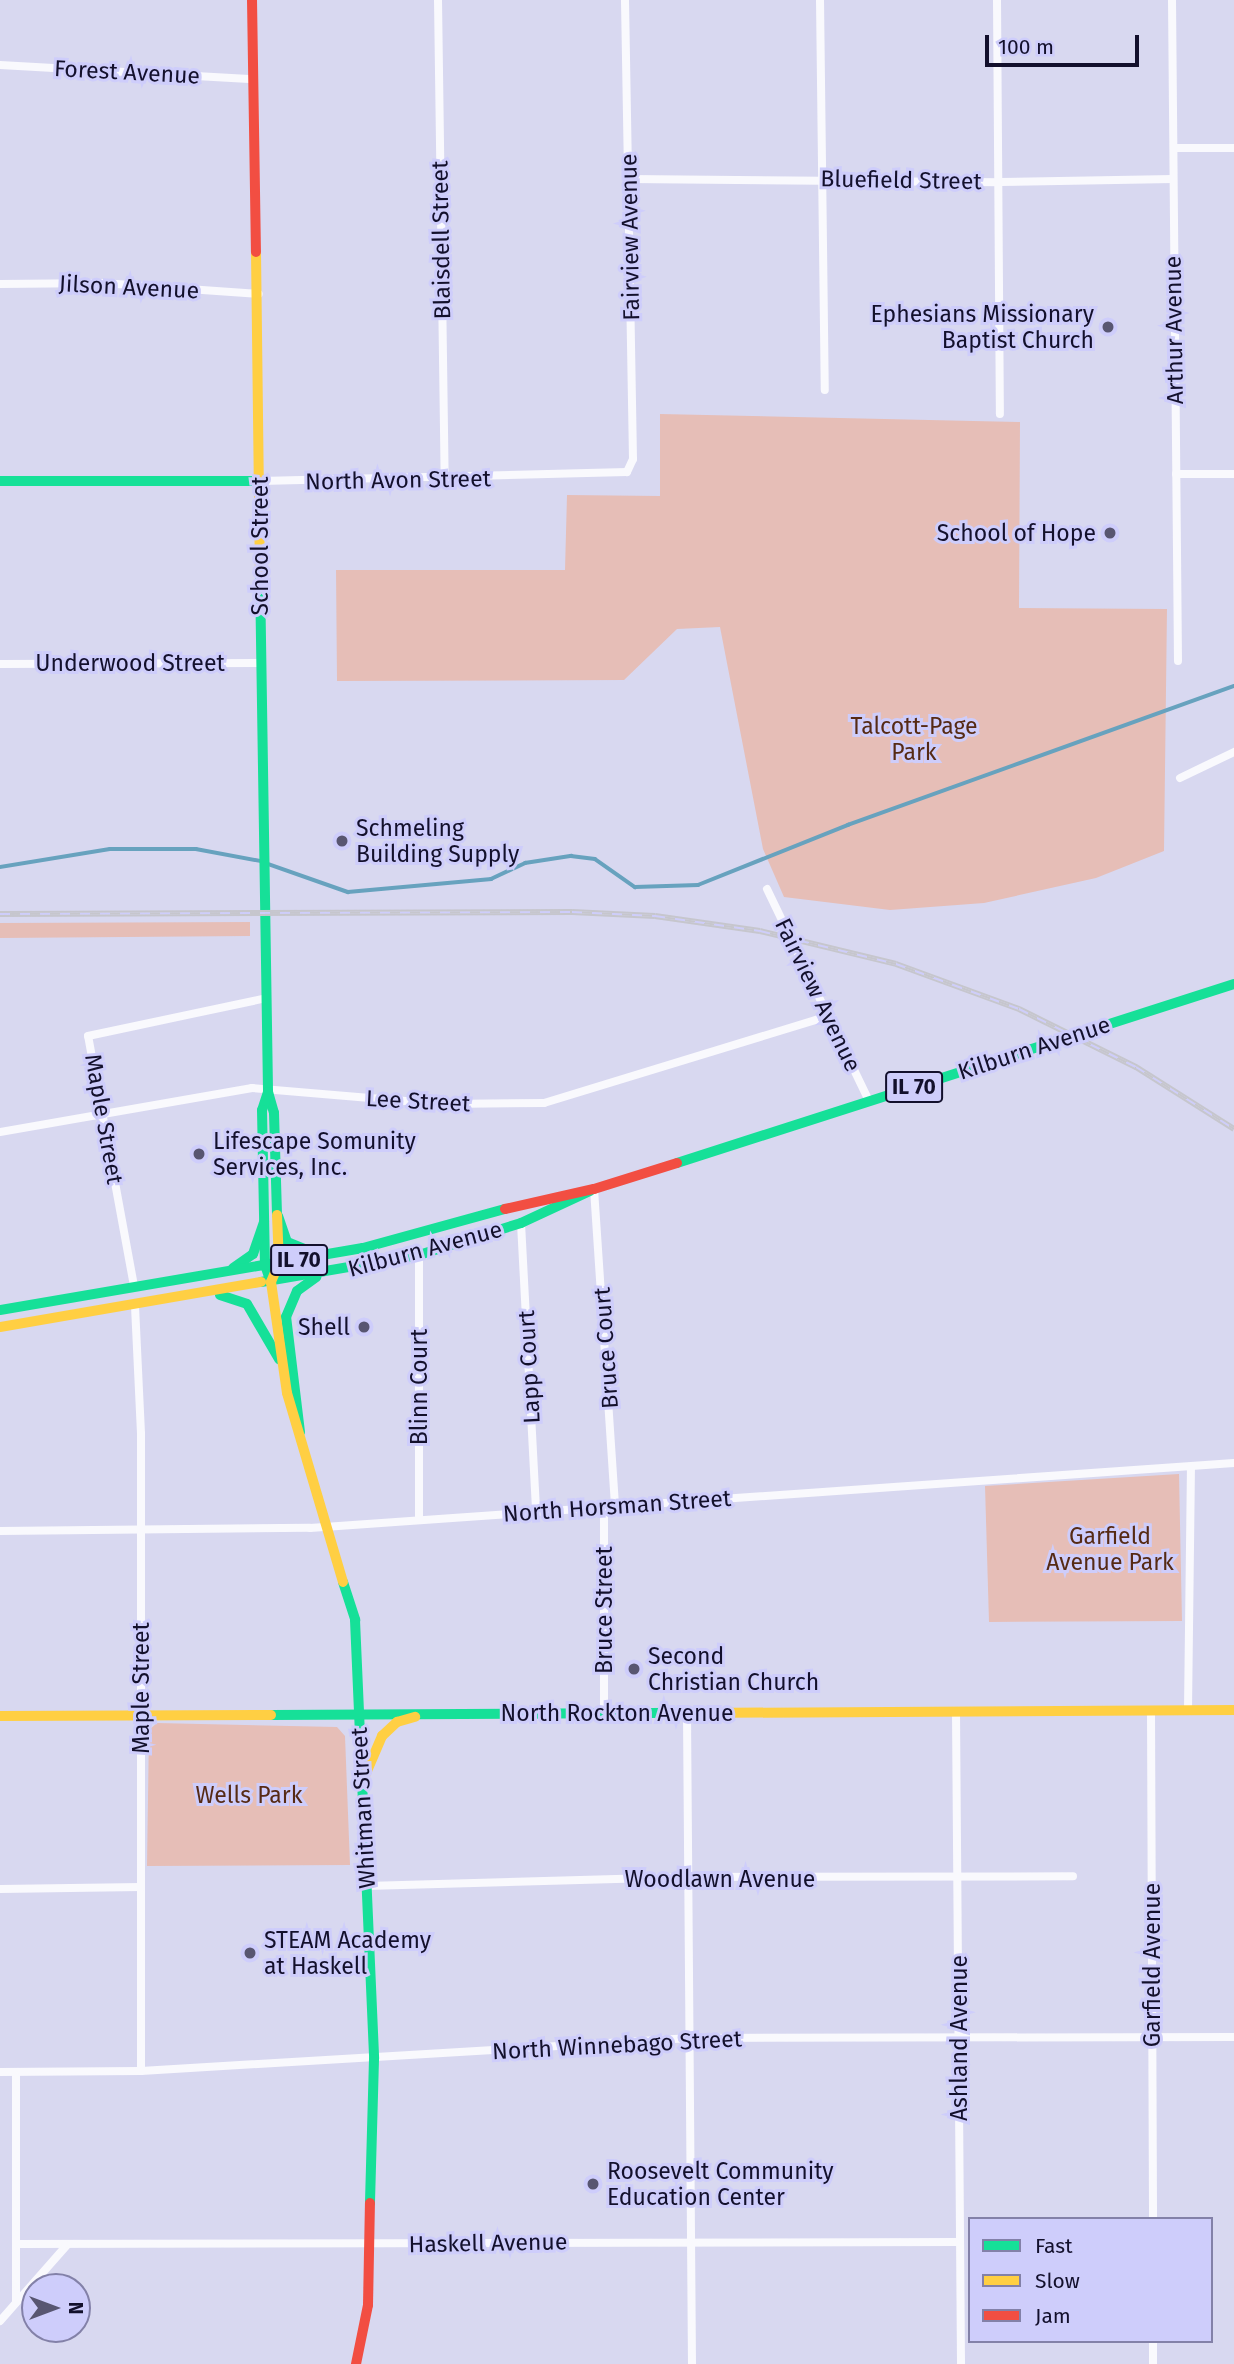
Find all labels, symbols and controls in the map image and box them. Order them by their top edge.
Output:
scale bar [989,21,1143,65]
text: 100 m [998,34,1054,60]
street label: Forest Avenue [53,54,201,90]
street label: Fairview Avenue [615,153,645,321]
street label: Blaisdell Street [426,160,456,320]
street label: Bluefield Street [820,165,982,195]
street label: Arthur Avenue [1159,256,1189,404]
street label: Jilson Avenue [58,270,200,304]
place label: Ephesians Missionary Baptist Church [870,300,1094,354]
marker: Ephesians Missionary Baptist Church [1100,319,1116,335]
street label: North Avon Street [305,465,491,495]
street label: School Street [246,476,274,616]
place label: School of Hope [937,519,1096,547]
marker: School of Hope [1102,525,1118,541]
street label: Underwood Street [35,649,225,677]
park label: Talcott-Page Park [850,712,978,766]
place label: Schmeling Building Supply [356,814,519,868]
marker: Schmeling Building Supply [334,833,350,849]
street label: Fairview Avenue [769,914,867,1076]
street label: Kilburn Avenue [954,1010,1114,1086]
street label: Maple Street [79,1052,129,1186]
road number: IL 70 [884,1070,944,1104]
street label: Lee Street [365,1084,471,1118]
place label: Lifescape Somunity Services, Inc. [213,1127,416,1181]
marker: Lifescape Somunity Services, Inc. [191,1146,207,1162]
street label: Kilburn Avenue [345,1215,505,1283]
road number: IL 70 [269,1242,329,1278]
street label: Bruce Court [588,1286,624,1410]
street label: Lapp Court [512,1310,546,1424]
place label: Shell [298,1313,350,1341]
marker: Shell [356,1319,372,1335]
street label: Blinn Court [405,1329,433,1445]
street label: North Horsman Street [502,1484,732,1528]
park label: Garfield Avenue Park [1046,1522,1174,1576]
street label: Bruce Street [590,1546,618,1674]
street label: Maple Street [127,1622,155,1754]
place label: Second Christian Church [648,1642,819,1696]
marker: Second Christian Church [626,1661,642,1677]
street label: North Rockton Avenue [501,1699,733,1727]
street label: Whitman Street [345,1727,381,1889]
park label: Wells Park [196,1781,302,1809]
street label: Woodlawn Avenue [625,1865,815,1893]
street label: Garfield Avenue [1138,1883,1166,2047]
place label: STEAM Academy at Haskell [264,1926,431,1980]
marker: STEAM Academy at Haskell [242,1945,258,1961]
street label: Ashland Avenue [945,1955,973,2121]
street label: North Winnebago Street [491,2025,743,2065]
place label: Roosevelt Community Education Center [607,2157,834,2211]
marker: Roosevelt Community Education Center [585,2176,601,2192]
legend [968,2217,1213,2343]
street label: Haskell Avenue [408,2228,568,2258]
text: Fast [1035,2233,1073,2259]
text: Slow [1035,2268,1080,2294]
north arrow [21,2273,91,2343]
text: N [64,2302,87,2314]
text: Jam [1035,2303,1071,2329]

